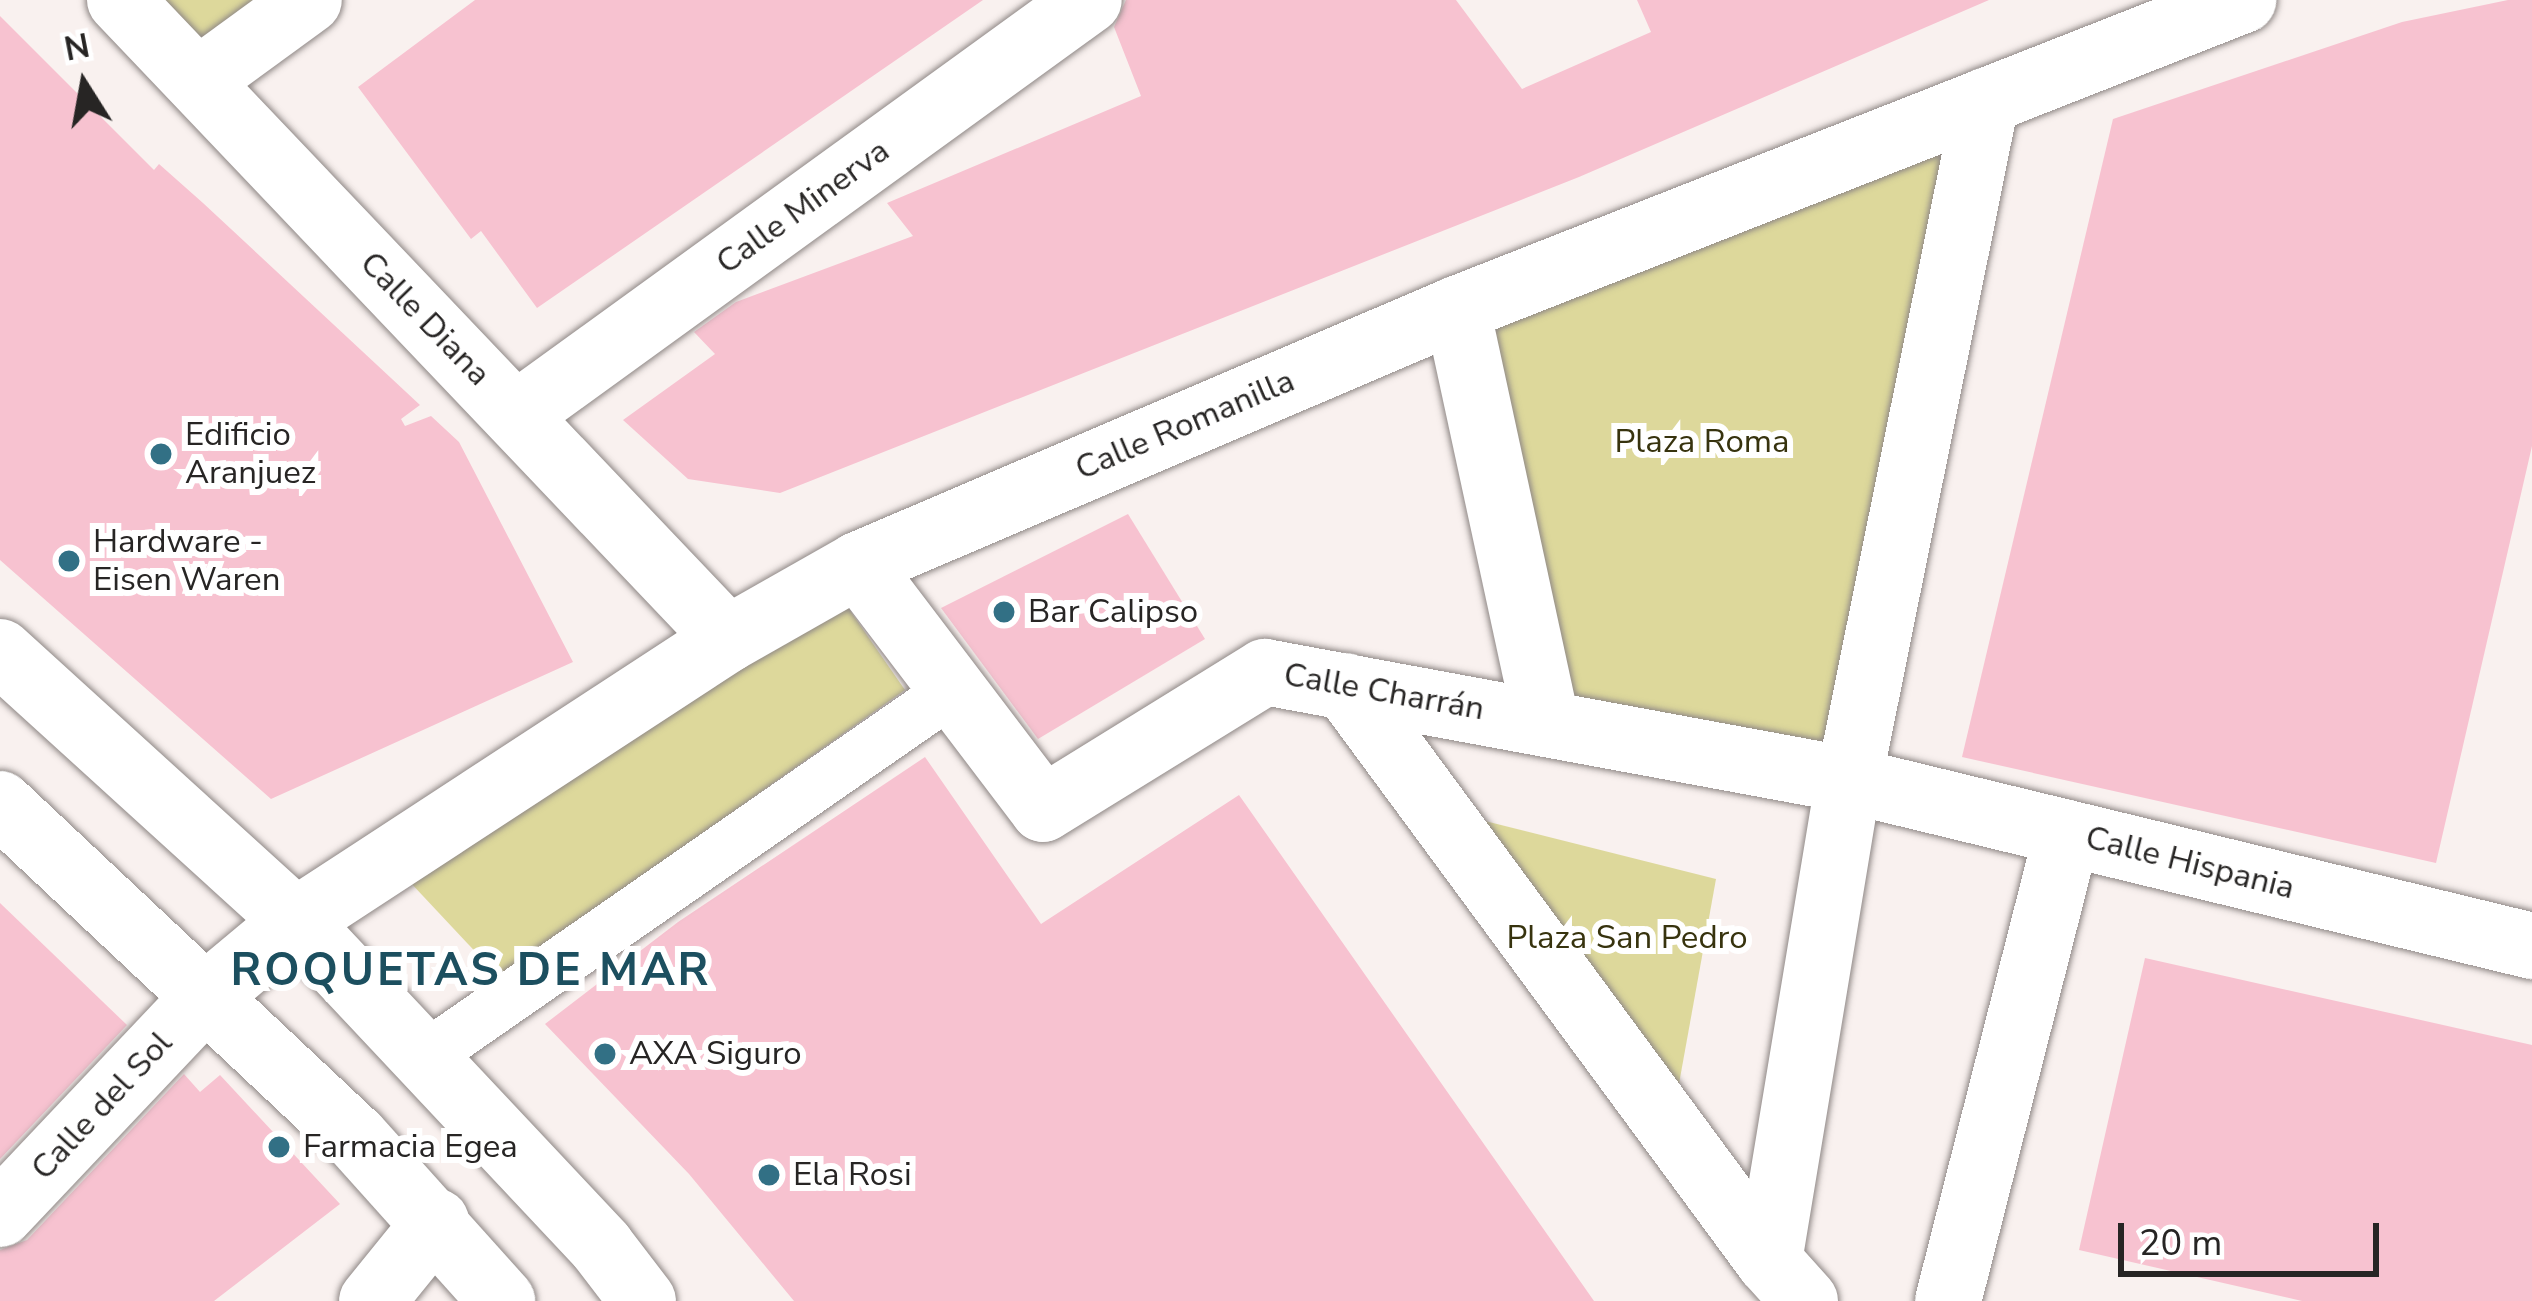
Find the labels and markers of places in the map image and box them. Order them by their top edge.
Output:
place label: Edificio Aranjuez [185,415,316,493]
marker: Edificio Aranjuez [148,441,174,467]
place label: Hardware - Eisen Waren [93,522,280,600]
marker: Hardware - Eisen Waren [56,548,82,574]
place label: Bar Calipso [1028,592,1198,632]
marker: Bar Calipso [991,599,1017,625]
place label: AXA Siguro [629,1034,802,1074]
marker: AXA Siguro [592,1041,618,1067]
place label: Farmacia Egea [303,1127,518,1167]
marker: Farmacia Egea [266,1134,292,1160]
place label: Ela Rosi [793,1155,912,1195]
marker: Ela Rosi [756,1162,782,1188]

